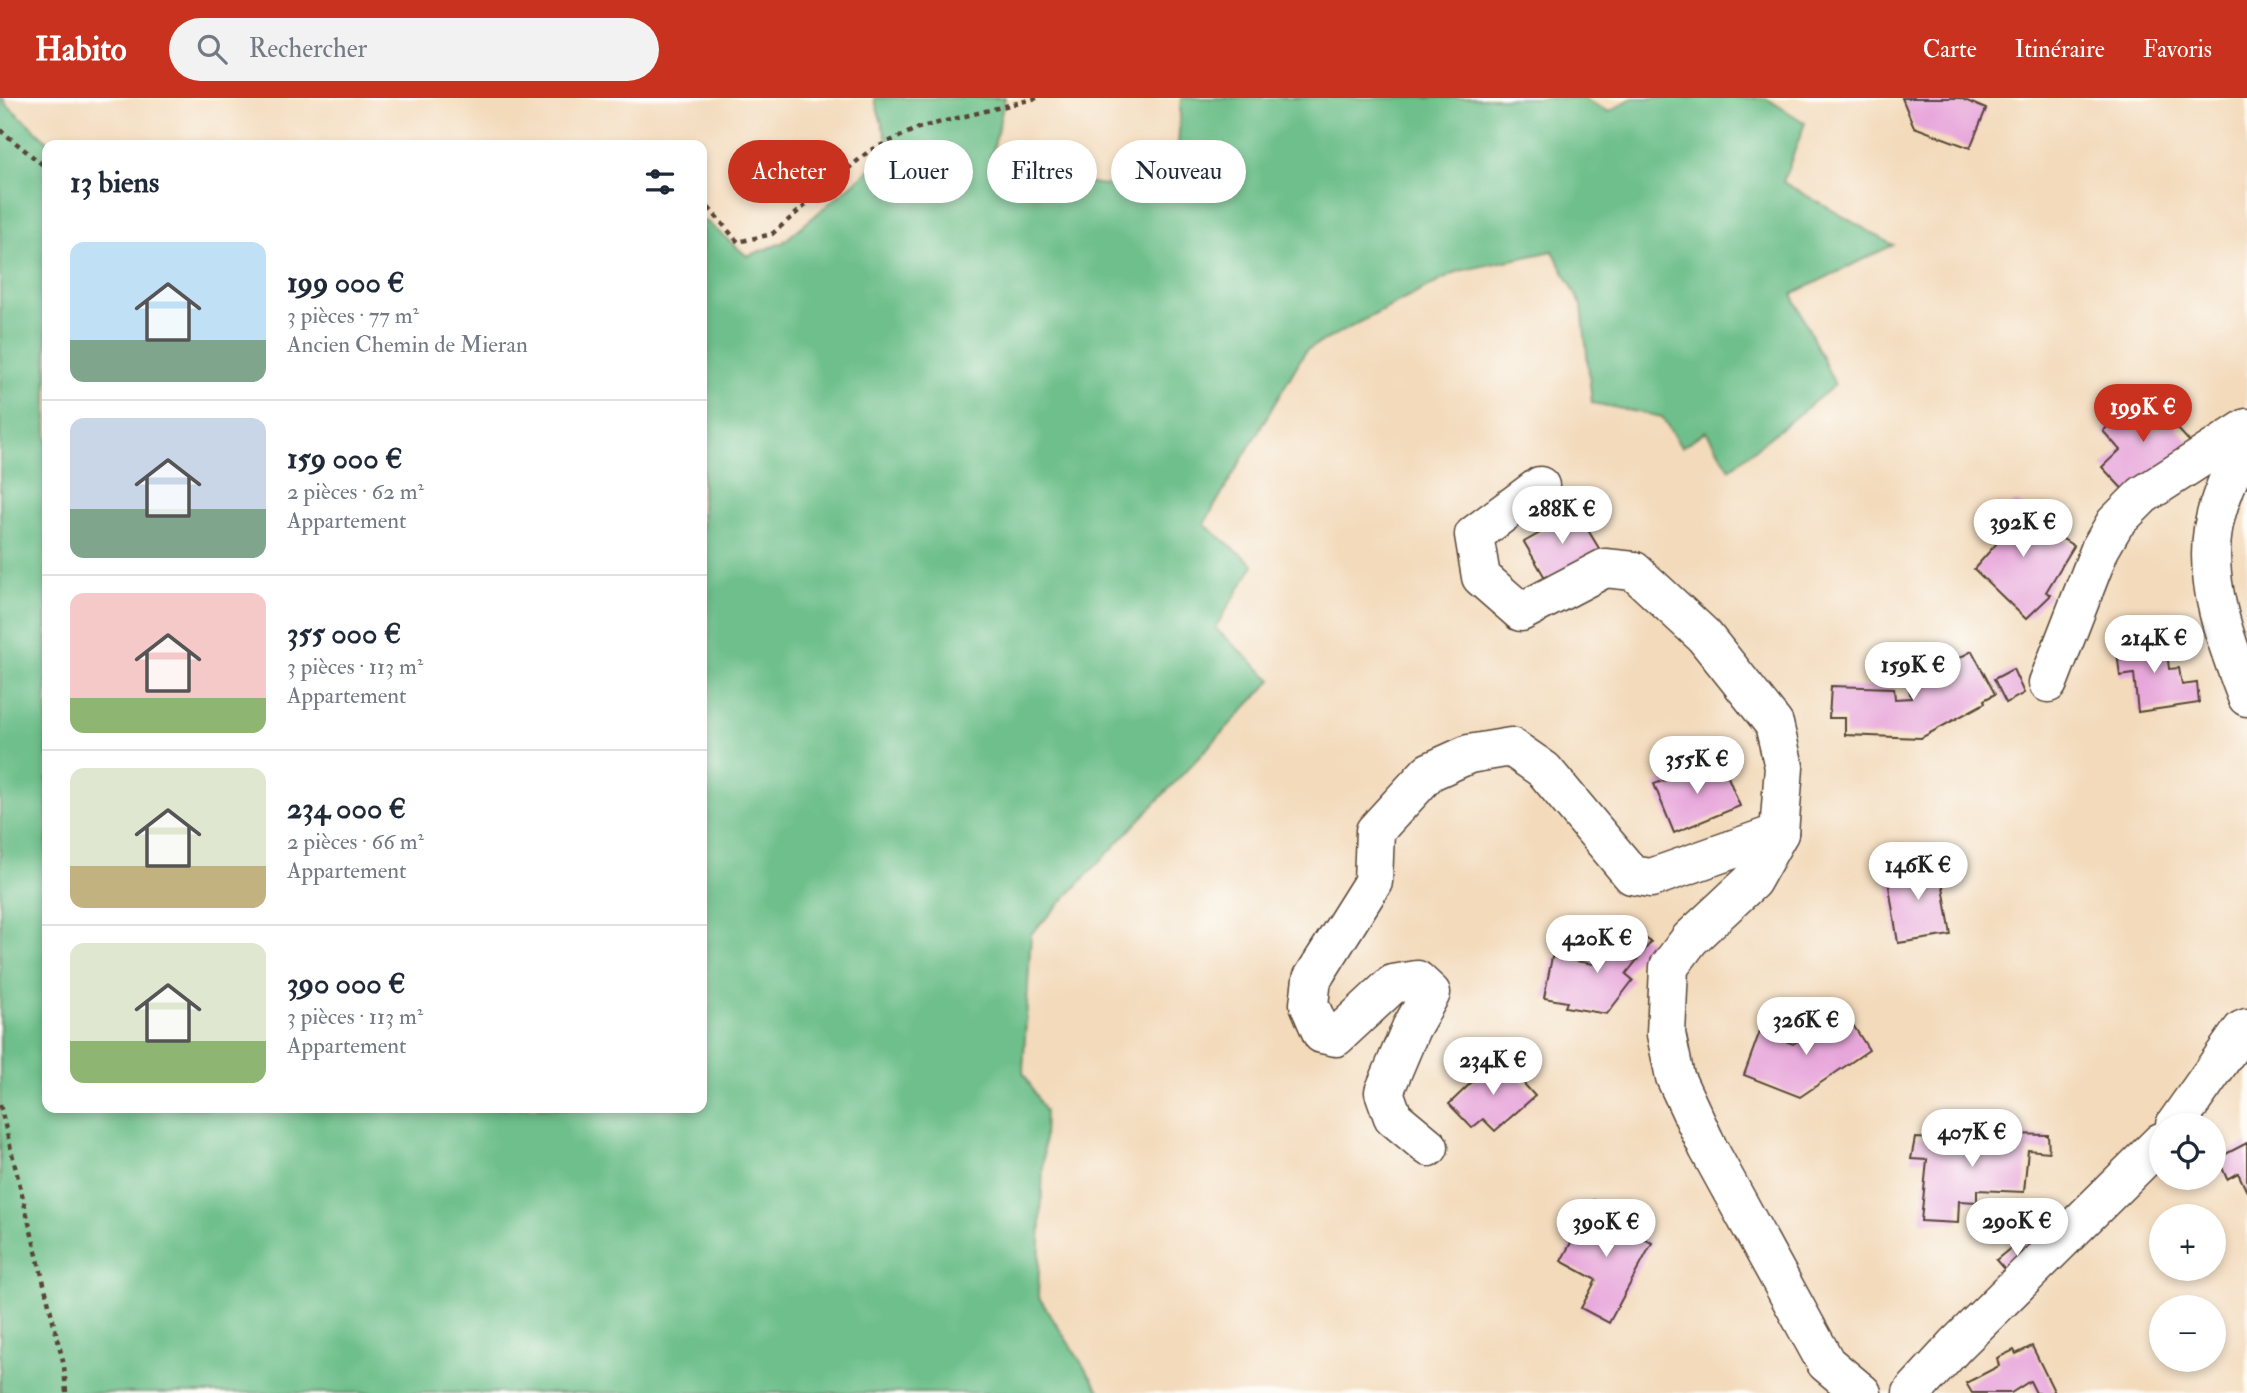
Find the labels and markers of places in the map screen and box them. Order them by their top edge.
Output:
pin: 199K € [2086,384,2200,444]
pin: 288K € [1505,486,1619,546]
pin: 392K € [1966,500,2080,559]
pin: 214K € [2097,616,2211,675]
pin: 159K € [1856,642,1970,702]
pin: 355K € [1640,736,1754,796]
pin: 146K € [1861,842,1975,902]
pin: 420K € [1540,916,1654,975]
pin: 326K € [1749,998,1863,1057]
pin: 234K € [1436,1038,1550,1097]
pin: 407K € [1915,1110,2029,1169]
pin: 290K € [1960,1198,2074,1258]
pin: 390K € [1549,1200,1663,1259]

